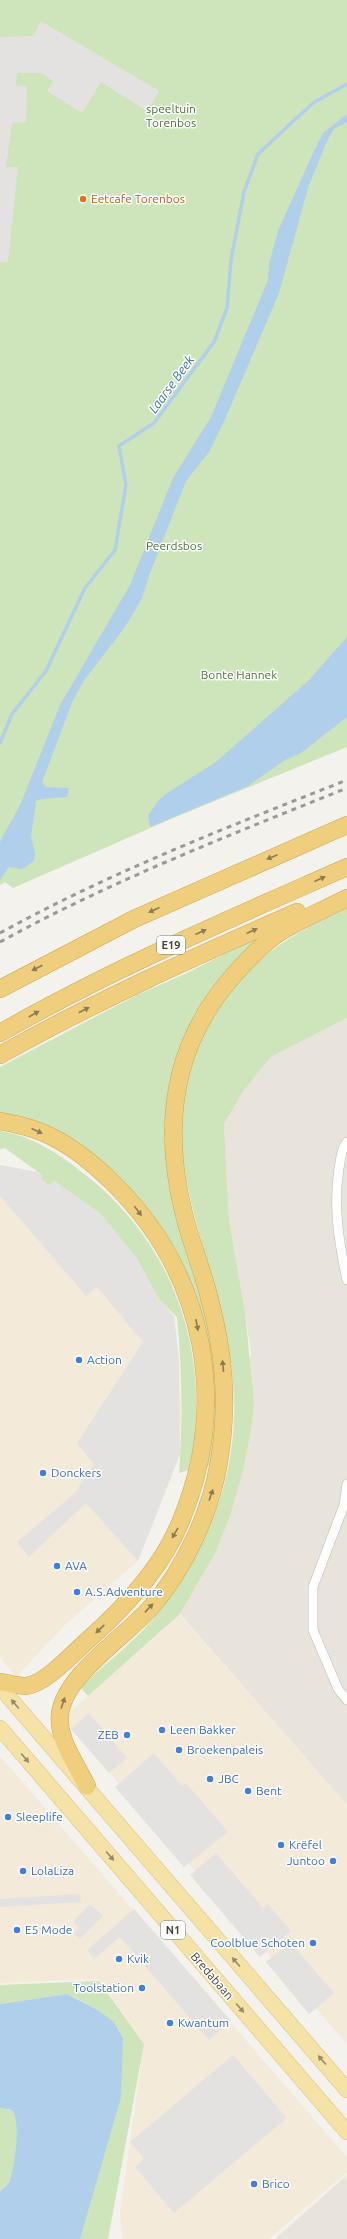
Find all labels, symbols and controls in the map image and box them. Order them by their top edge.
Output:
park label: speeltuin Torenbos [146,102,196,129]
place label: Eetcafe Torenbos [91,192,185,205]
marker: Eetcafe Torenbos [78,194,88,204]
water label: Laarse Beek [145,352,197,416]
park label: Peerdsbos [146,539,202,552]
park label: Bonte Hannek [201,668,277,681]
one-way arrow [267,854,278,860]
one-way arrow [314,876,325,882]
one-way arrow [148,907,159,913]
one-way arrow [246,928,257,934]
one-way arrow [195,929,207,935]
road number: E19 [157,936,185,954]
one-way arrow [32,965,43,971]
one-way arrow [78,1007,89,1014]
one-way arrow [28,1010,40,1017]
one-way arrow [32,1128,43,1134]
one-way arrow [134,1205,143,1216]
one-way arrow [194,1319,200,1331]
place label: Action [87,1353,122,1366]
marker: Action [74,1355,84,1365]
one-way arrow [219,1360,226,1372]
place label: Donckers [51,1466,101,1479]
marker: Donckers [38,1468,48,1478]
one-way arrow [208,1488,214,1500]
one-way arrow [171,1527,178,1539]
place label: AVA [65,1559,87,1572]
marker: AVA [52,1561,62,1571]
place label: A.S.Adventure [85,1585,163,1598]
marker: A.S.Adventure [72,1587,82,1597]
one-way arrow [145,1603,154,1613]
one-way arrow [95,1624,105,1634]
one-way arrow [60,1697,66,1709]
one-way arrow [11,1699,20,1709]
place label: Leen Bakker [170,1723,236,1736]
marker: Leen Bakker [157,1725,167,1735]
place label: ZEB [98,1728,119,1741]
marker: ZEB [122,1730,132,1740]
place label: Broekenpaleis [187,1743,263,1756]
marker: Broekenpaleis [174,1745,184,1755]
one-way arrow [21,1752,30,1763]
place label: JBC [218,1772,240,1785]
marker: JBC [205,1774,215,1784]
place label: Bent [256,1784,282,1797]
marker: Bent [243,1786,253,1796]
place label: Sleeplife [16,1810,63,1823]
marker: Sleeplife [3,1812,13,1822]
place label: Krëfel [289,1838,322,1851]
marker: Krëfel [276,1840,286,1850]
one-way arrow [105,1851,114,1862]
place label: Juntoo [287,1854,325,1867]
marker: Juntoo [328,1856,338,1866]
place label: LolaLiza [31,1864,74,1877]
marker: LolaLiza [18,1866,28,1876]
road number: N1 [161,1921,185,1939]
place label: E5 Mode [25,1923,72,1936]
marker: E5 Mode [12,1925,22,1935]
place label: Coolblue Schoten [210,1936,305,1949]
marker: Coolblue Schoten [308,1938,318,1948]
street label: Bredabaan [188,1949,236,2002]
place label: Kvik [127,1952,149,1965]
marker: Kvik [114,1954,124,1964]
one-way arrow [232,1957,241,1967]
place label: Toolstation [73,1981,134,1994]
marker: Toolstation [137,1983,147,1993]
one-way arrow [236,2003,245,2013]
place label: Kwantum [178,2016,229,2029]
marker: Kwantum [165,2018,175,2028]
one-way arrow [317,2055,326,2066]
place label: Brico [262,2177,290,2190]
marker: Brico [249,2179,259,2189]

